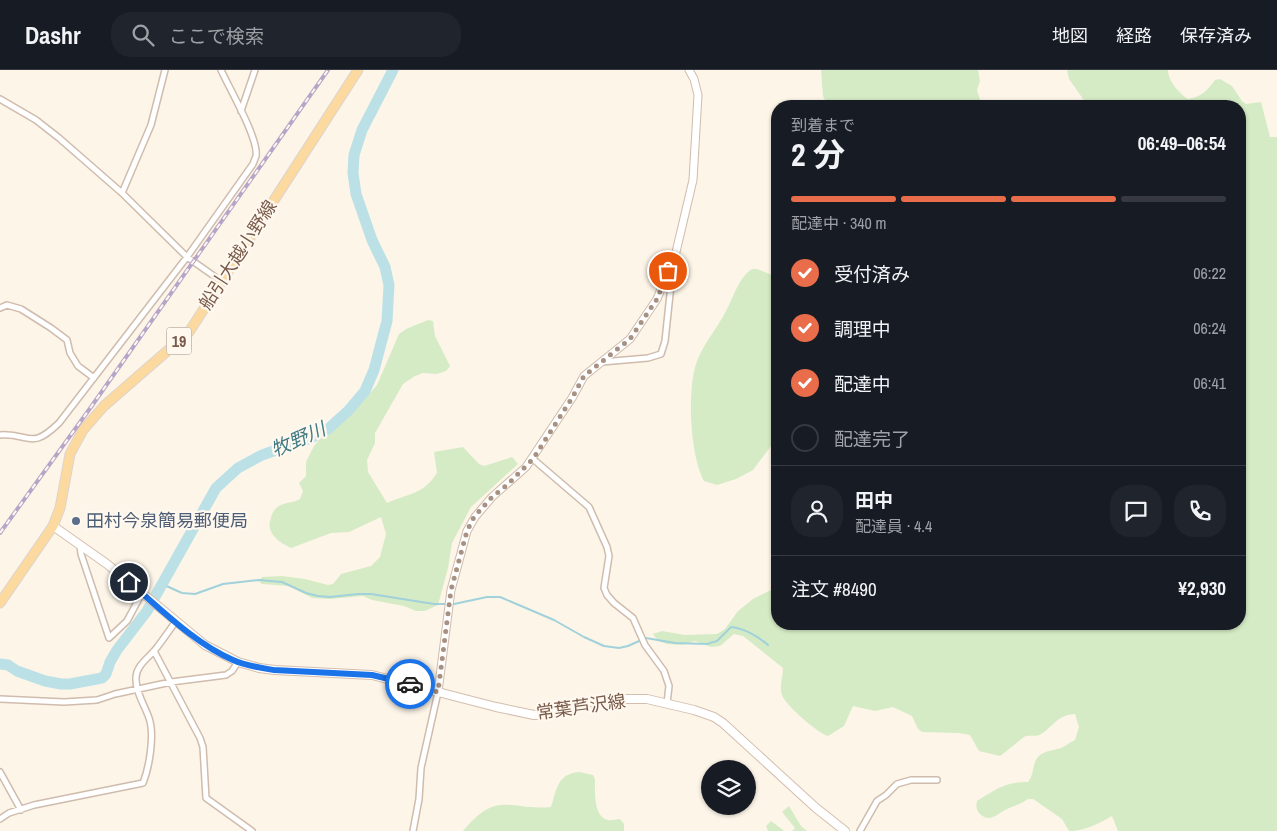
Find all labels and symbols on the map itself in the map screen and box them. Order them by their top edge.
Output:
street label: 船引大越小野線 [193,195,282,314]
pin [647,250,689,292]
road number: 19 [166,328,192,354]
water label: 牧野川 [267,415,331,462]
place label: 田村今泉簡易郵便局 [86,508,248,533]
marker: 田村今泉簡易郵便局 [70,515,82,527]
pin [108,561,150,603]
courier [385,659,435,709]
street label: 常葉芦沢線 [535,688,627,725]

